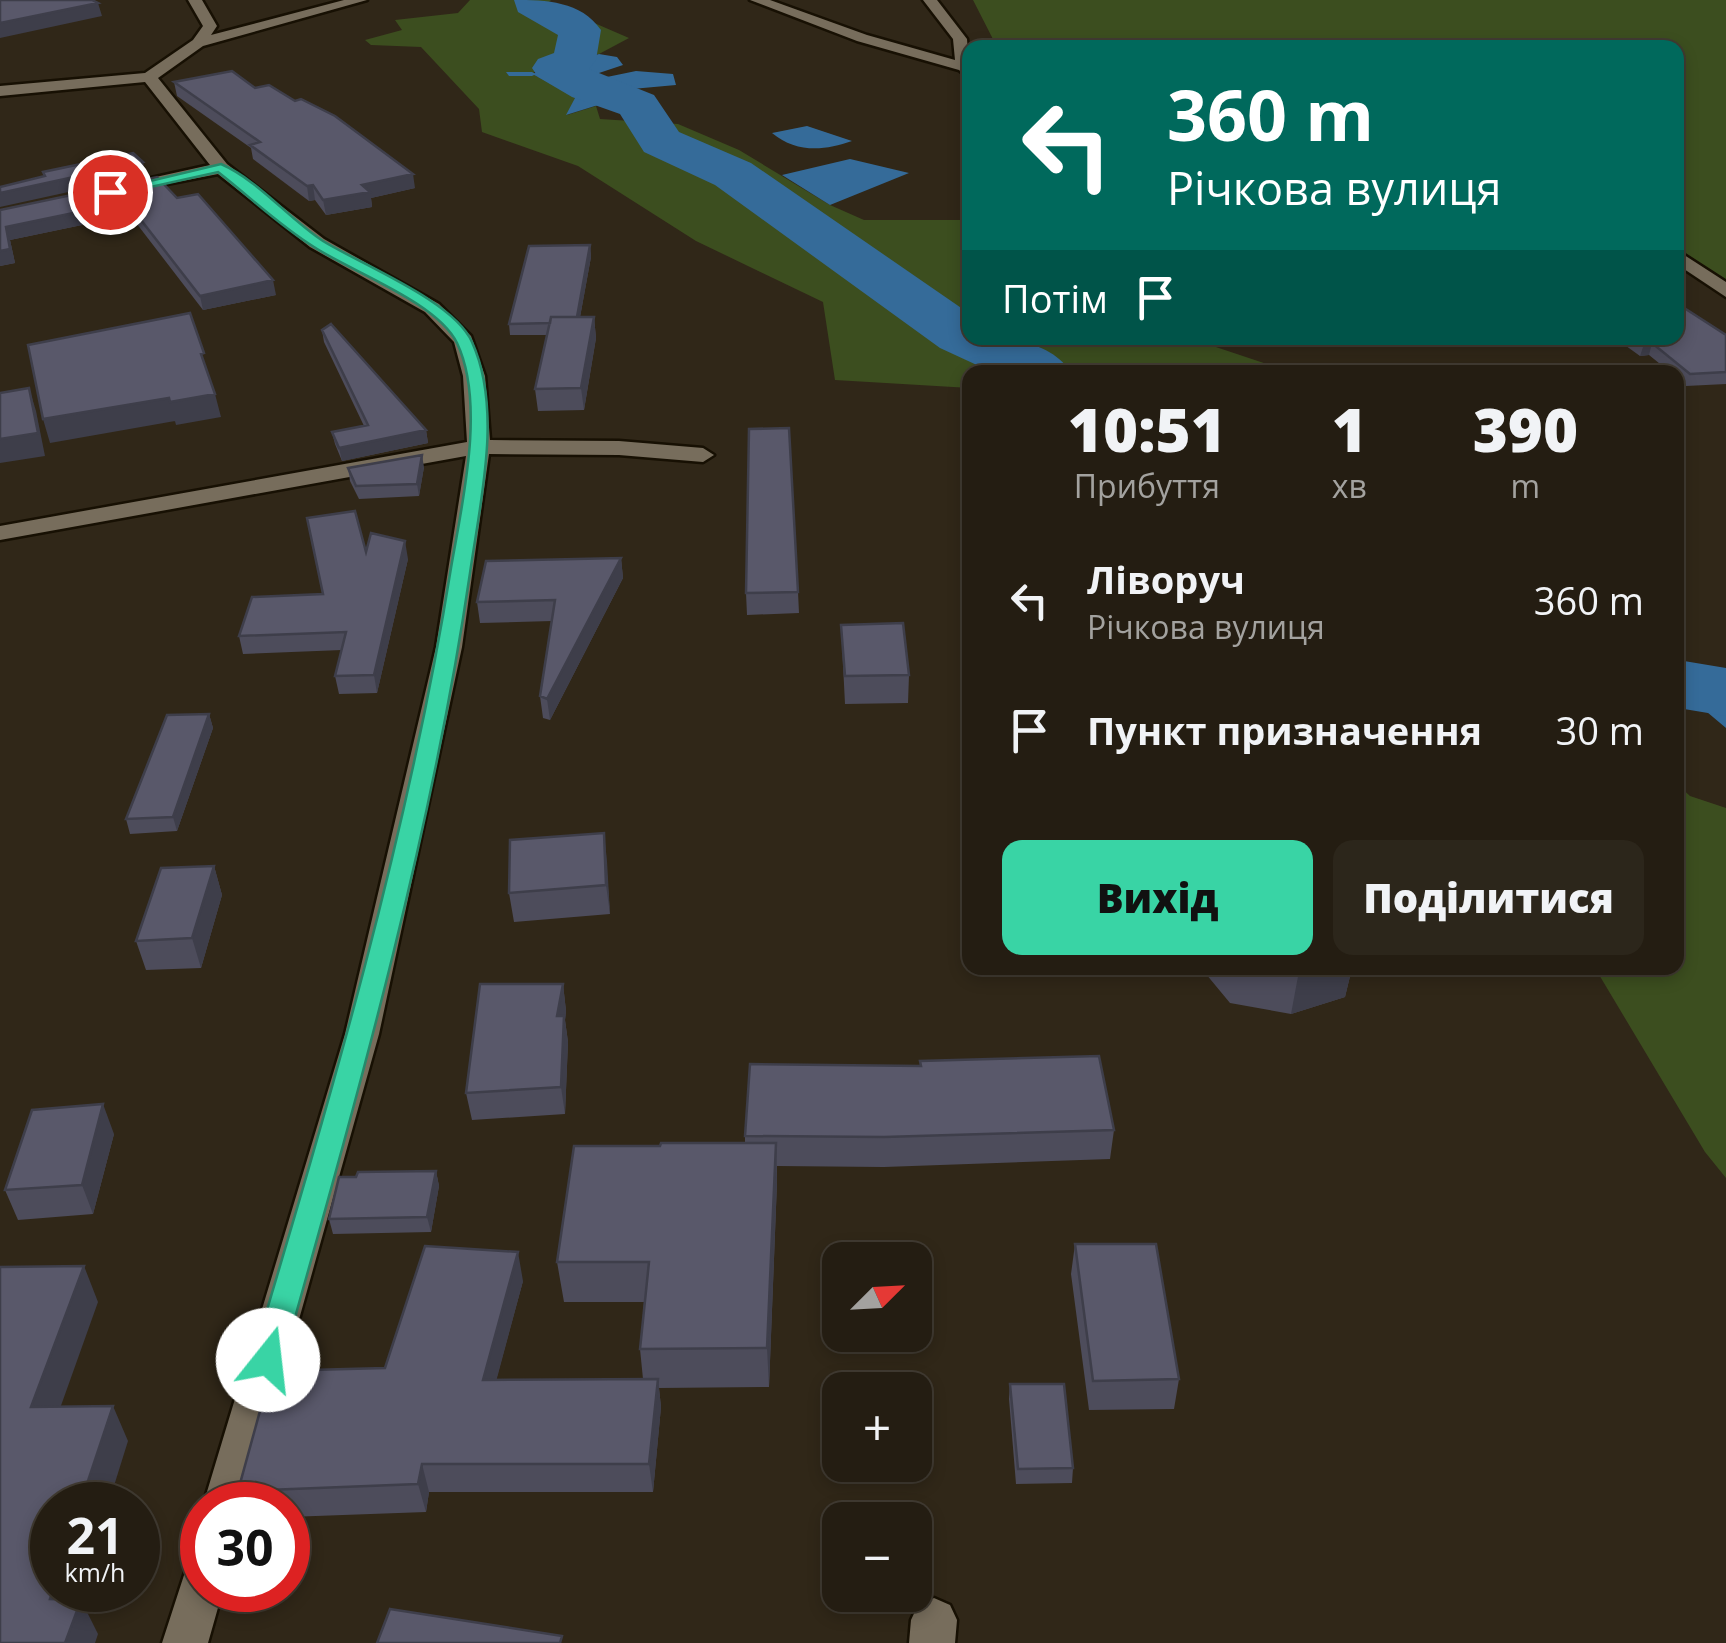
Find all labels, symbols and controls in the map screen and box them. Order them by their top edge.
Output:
text: 360 m [1167,66,1374,162]
icon: left [1002,80,1132,210]
pin [68,150,153,235]
text: Річкова вулиця [1167,157,1501,218]
icon: arrive [83,165,138,220]
icon: arrive [1128,270,1183,325]
text: Потім [1002,272,1108,324]
text: 10:51 [1068,388,1226,470]
text: 1 [1332,388,1367,470]
text: 390 [1473,388,1578,470]
text: Прибуття [1074,464,1220,507]
text: хв [1332,464,1367,507]
text: m [1511,464,1540,507]
text: Ліворуч [1087,553,1245,605]
icon: left [1002,573,1057,628]
text: 360 m [1534,574,1644,626]
text: Річкова вулиця [1087,605,1325,648]
icon: arrive [1002,703,1057,758]
text: Пункт призначення [1087,704,1482,756]
text: 30 m [1555,704,1644,756]
button: Вихід [1002,840,1313,955]
button: Поділитися [1333,840,1644,955]
north arrow [822,1242,932,1352]
map controls [822,1242,932,1612]
position arrow [216,1308,320,1412]
button: + [822,1372,932,1482]
speed limit sign: 30 [180,1482,310,1612]
text: 21 [66,1501,124,1569]
button: − [822,1502,932,1612]
text: km/h [65,1555,125,1589]

